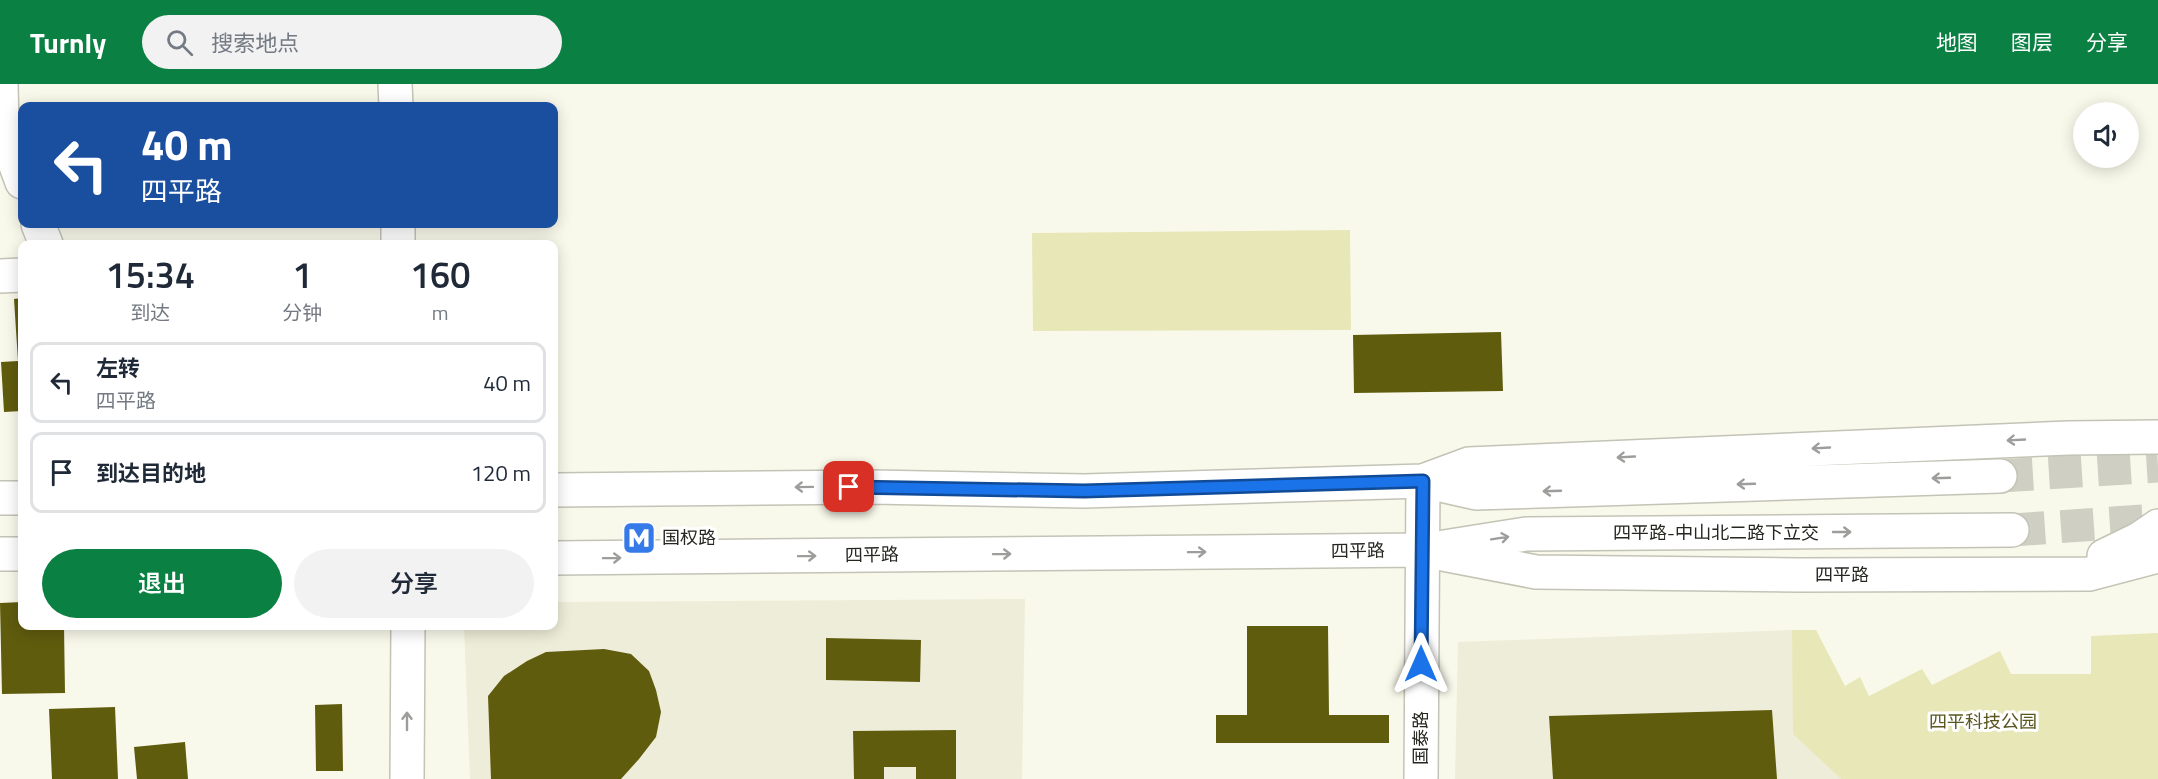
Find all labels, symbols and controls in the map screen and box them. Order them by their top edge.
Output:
search box [142,15,562,69]
text: Turnly [30,21,106,64]
icon: search [163,26,196,59]
text: 搜索地点 [211,26,299,60]
text: 地图 [1936,26,1978,58]
text: 图层 [2011,26,2053,58]
text: 分享 [2086,26,2128,58]
map controls [2073,102,2139,168]
button: sound [2073,102,2139,168]
text: 40 m [141,112,233,176]
icon: left [42,126,120,204]
text: 四平路 [141,170,222,211]
text: 15:34 [106,247,195,302]
text: 1 [292,247,312,302]
text: 160 [410,247,470,302]
text: 到达 [130,297,170,328]
text: 分钟 [282,297,322,328]
text: m [432,297,449,328]
text: 左转 [96,351,140,385]
icon: left [45,366,78,399]
text: 40 m [483,366,531,400]
text: 四平路 [96,385,156,416]
one-way arrow [2006,434,2026,445]
one-way arrow [1811,443,1831,454]
one-way arrow [1616,451,1636,463]
icon: arrive [45,456,78,489]
text: 到达目的地 [96,456,206,490]
text: 120 m [471,456,531,490]
pin [823,461,874,512]
icon: arrive [832,470,865,503]
one-way arrow [1932,472,1952,484]
one-way arrow [1737,479,1757,490]
one-way arrow [795,482,815,493]
one-way arrow [1542,485,1562,496]
street label: 四平路-中山北二路下立交 [1613,519,1819,546]
metro station icon: 国权路 [621,520,657,556]
place label: 国权路 [662,524,716,551]
one-way arrow [1832,526,1852,538]
one-way arrow [1490,533,1510,544]
street label: 四平路 [1331,537,1385,564]
street label: 四平路 [845,541,899,568]
one-way arrow [1186,546,1206,558]
one-way arrow [991,548,1011,560]
button: 退出 [42,549,282,618]
button: 分享 [294,549,534,618]
one-way arrow [796,550,816,562]
one-way arrow [601,552,621,564]
street label: 四平路 [1815,561,1869,588]
position arrow [1389,632,1453,696]
park label: 四平科技公园 [1929,708,2037,735]
one-way arrow [401,711,413,731]
street label: 国泰路 [1407,711,1434,765]

